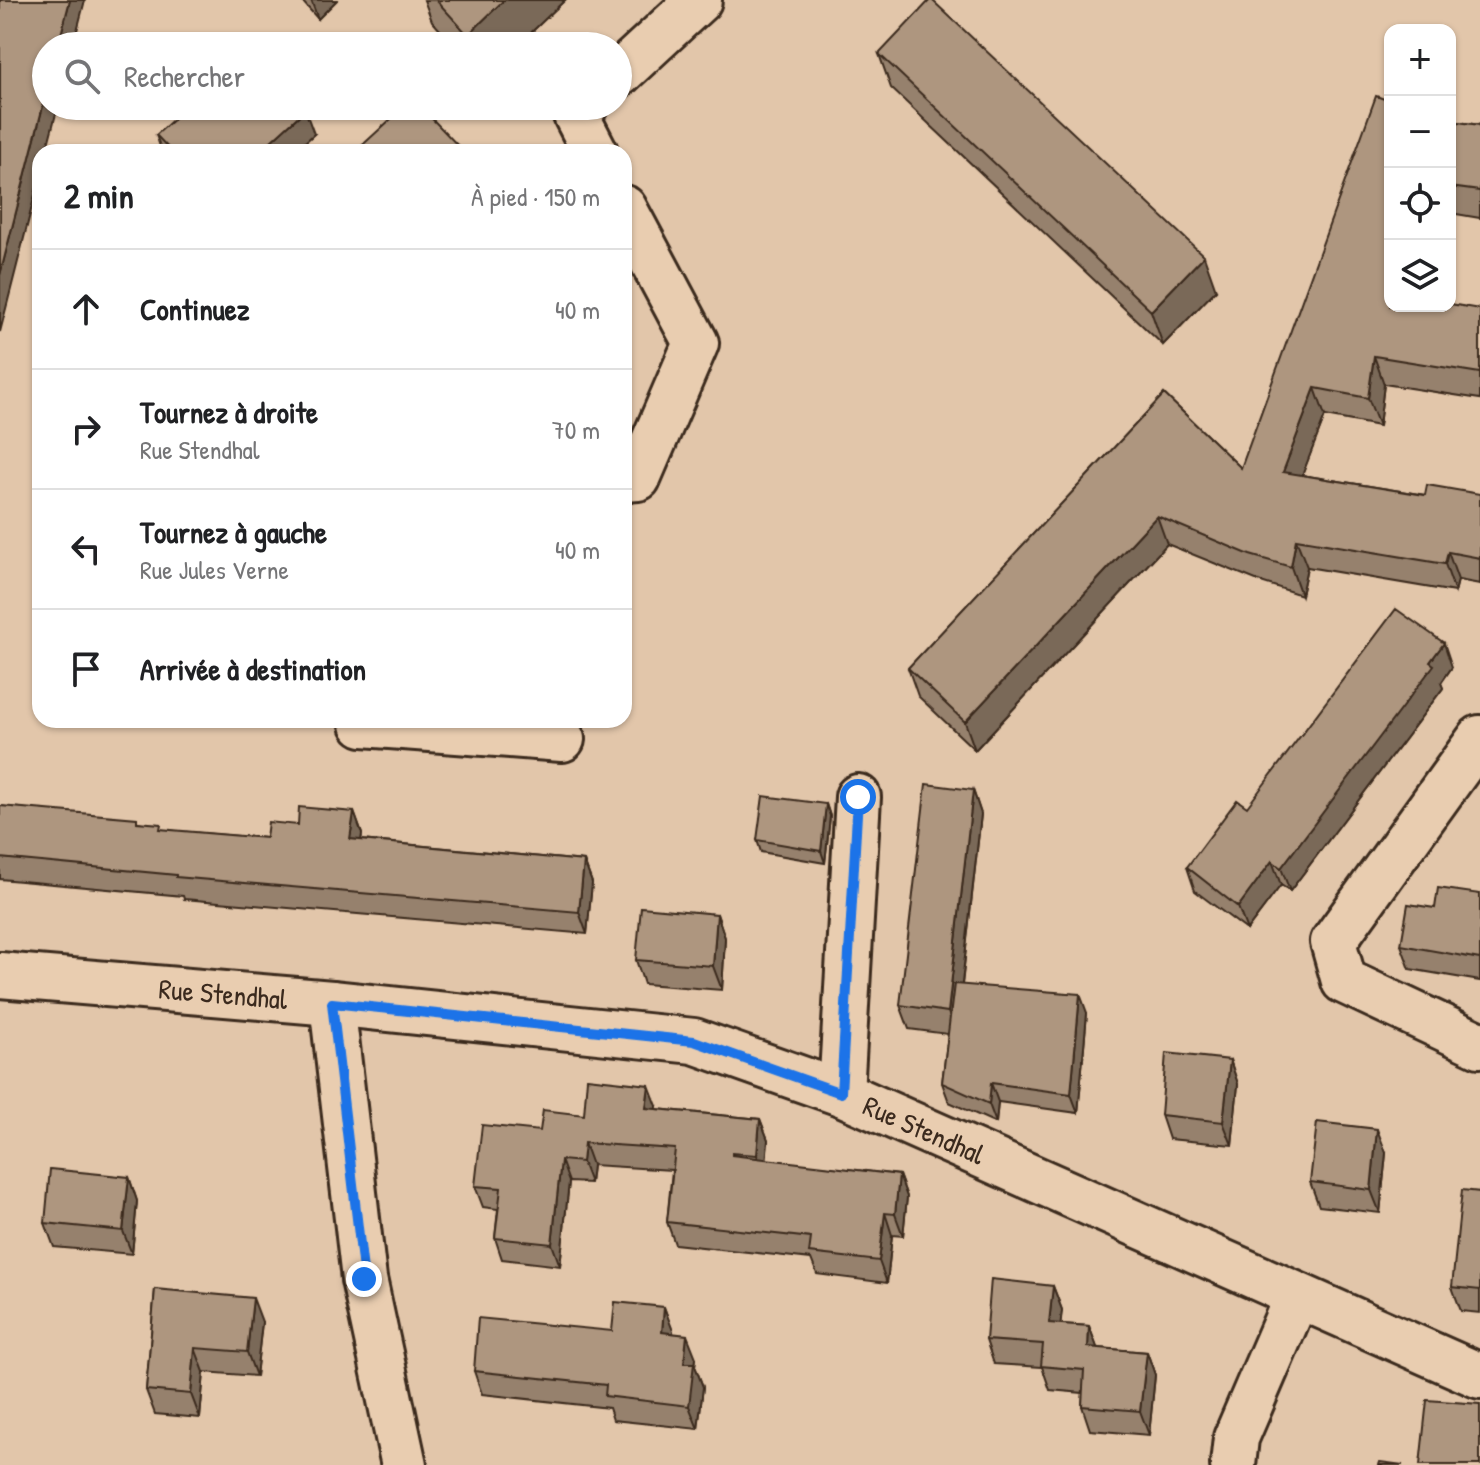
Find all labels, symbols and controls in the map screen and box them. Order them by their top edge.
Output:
map controls [1384,24,1456,312]
button: + [1384,24,1456,96]
search box [32,32,632,120]
icon: search [60,54,104,98]
text: Rechercher [124,56,245,96]
button: − [1384,96,1456,168]
button: locate [1384,168,1456,240]
text: 2 min [64,173,134,219]
text: À pied · 150 m [471,179,600,214]
button: layers [1384,240,1456,312]
icon: ahead [64,287,108,331]
text: Continuez [140,289,249,329]
text: 40 m [555,292,600,327]
text: Tournez à droite [140,392,318,432]
icon: right [64,407,108,451]
text: 70 m [552,412,600,447]
text: Rue Stendhal [140,432,260,467]
text: Tournez à gauche [140,512,327,552]
icon: left [64,527,108,571]
text: 40 m [555,532,600,567]
text: Rue Jules Verne [140,552,289,587]
icon: arrive [64,647,108,691]
text: Arrivée à destination [140,649,366,689]
route start [840,779,876,815]
street label: Rue Stendhal [157,969,290,1018]
street label: Rue Stendhal [857,1086,991,1174]
route end [346,1261,382,1297]

